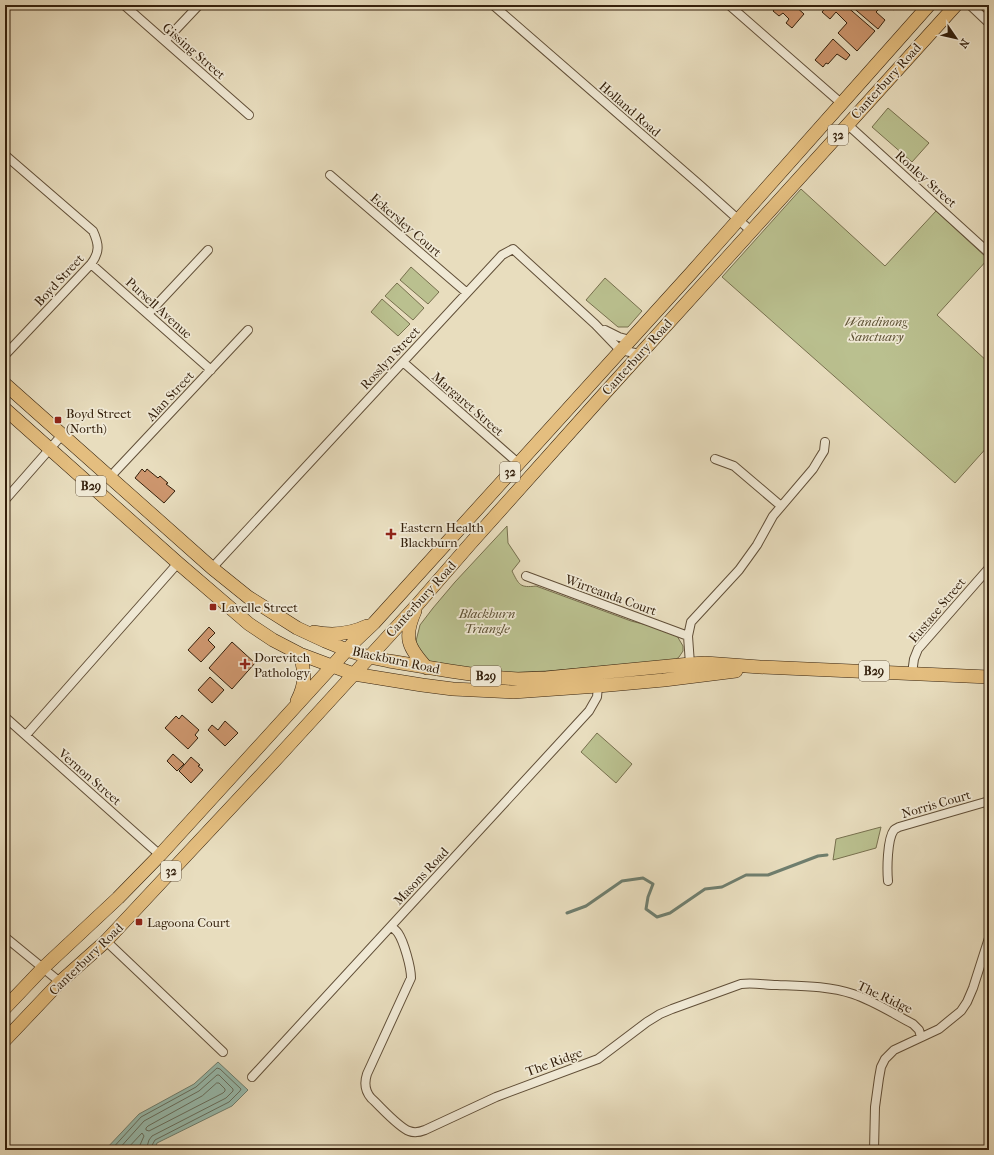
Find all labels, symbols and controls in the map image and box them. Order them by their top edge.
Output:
north arrow [936,18,976,58]
street label: Gissing Street [160,20,229,83]
text: N [956,36,972,51]
street label: Canterbury Road [848,39,925,122]
street label: Holland Road [596,78,664,140]
road number: 32 [828,125,848,145]
street label: Ronley Street [892,148,960,211]
street label: Eckersley Court [367,190,445,260]
street label: Boyd Street [31,251,87,309]
street label: Pursell Avenue [123,274,196,342]
park label: Wandinong Sanctuary [845,314,908,344]
street label: Canterbury Road [599,315,676,398]
street label: Rosslyn Street [357,323,423,392]
street label: Alan Street [142,368,197,425]
street label: Margaret Street [429,369,507,439]
place label: Boyd Street (North) [66,406,132,436]
marker: Boyd Street (North) [53,415,63,425]
road number: 32 [500,462,520,482]
road number: B29 [76,476,106,496]
place label: Eastern Health Blackburn [400,520,484,550]
marker: Eastern Health Blackburn [385,528,397,540]
street label: Canterbury Road [383,557,460,640]
street label: Wirreanda Court [562,571,659,619]
street label: Eustace Street [906,574,969,645]
place label: Lavelle Street [221,600,298,615]
marker: Lavelle Street [208,602,218,612]
park label: Blackburn Triangle [458,606,515,636]
street label: Blackburn Road [351,643,442,677]
place label: Dorevitch Pathology [254,650,311,680]
marker: Dorevitch Pathology [239,658,251,670]
road number: B29 [859,661,889,681]
road number: B29 [471,666,501,686]
street label: Vernon Street [55,745,125,809]
street label: Norris Court [900,787,973,821]
street label: Masons Road [391,843,452,908]
road number: 32 [161,861,181,881]
place label: Lagoona Court [147,915,230,930]
marker: Lagoona Court [134,917,144,927]
street label: Canterbury Road [46,919,127,998]
street label: The Ridge [855,978,915,1017]
street label: The Ridge [524,1045,585,1079]

